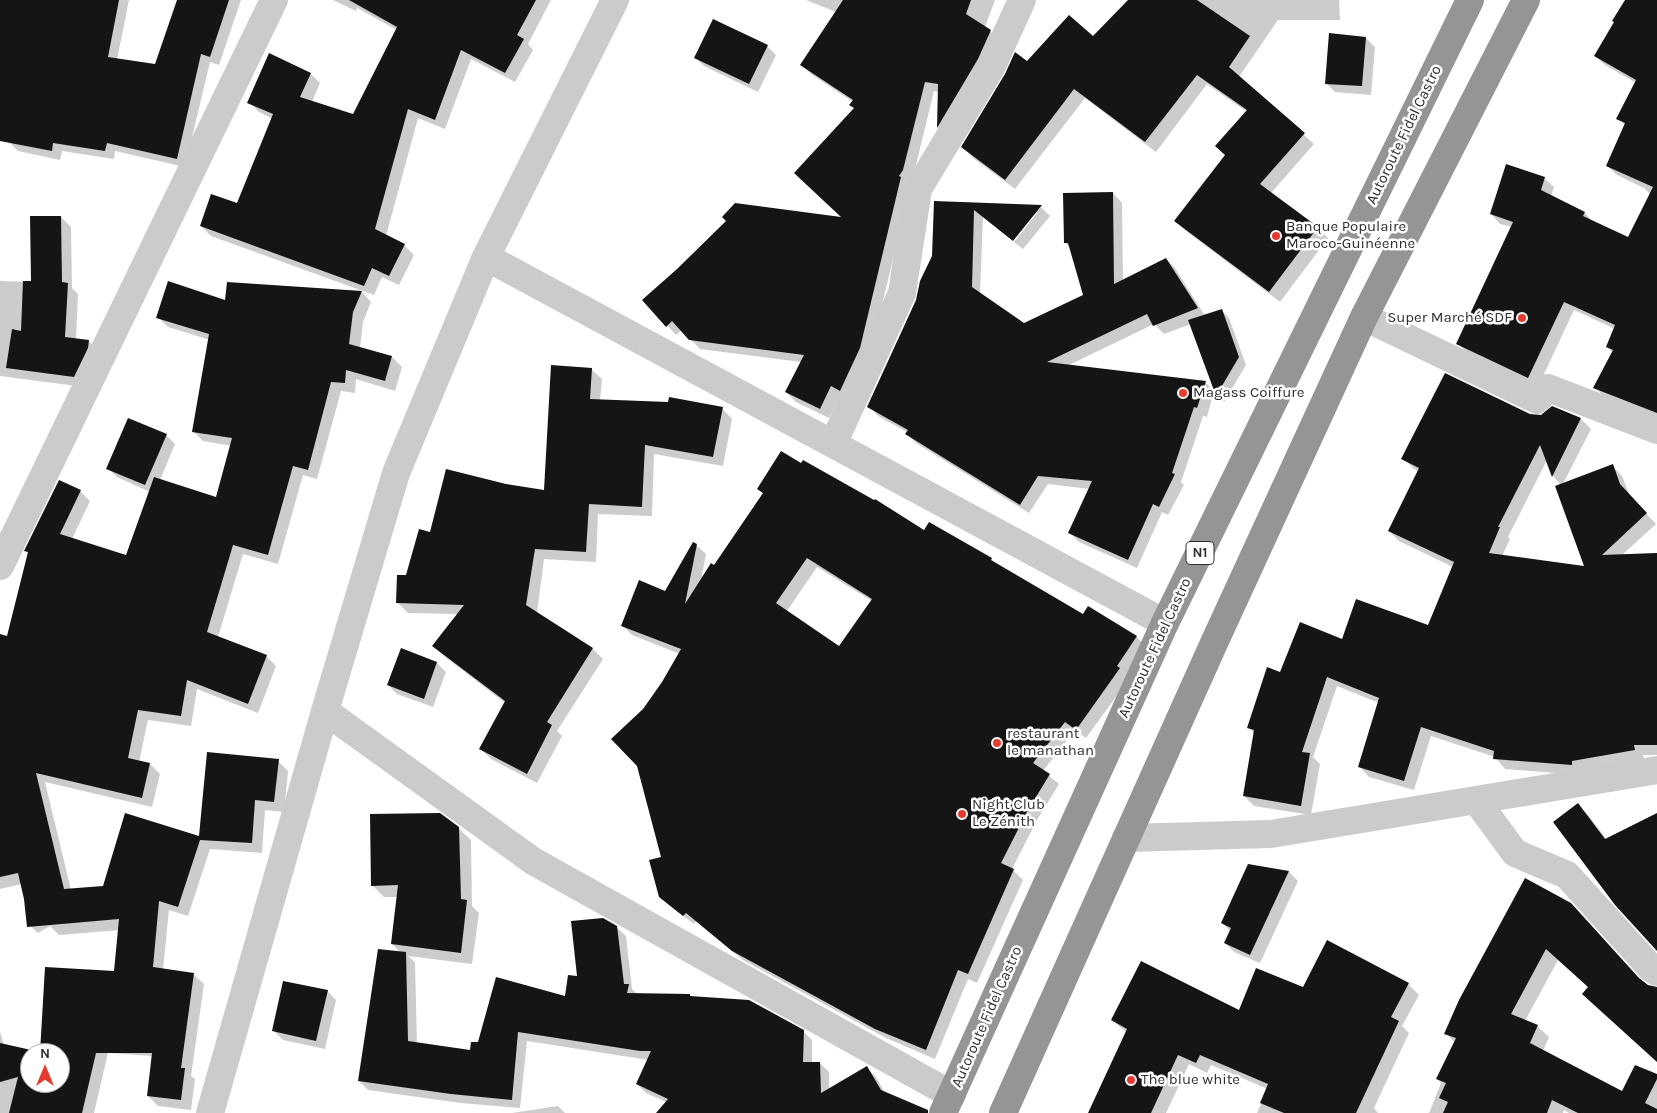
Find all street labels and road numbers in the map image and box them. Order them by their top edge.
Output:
street label: Autoroute Fidel Castro [1363,63,1445,207]
road number: N1 [1186,542,1214,564]
street label: Autoroute Fidel Castro [1115,575,1195,721]
street label: Autoroute Fidel Castro [948,944,1026,1090]

